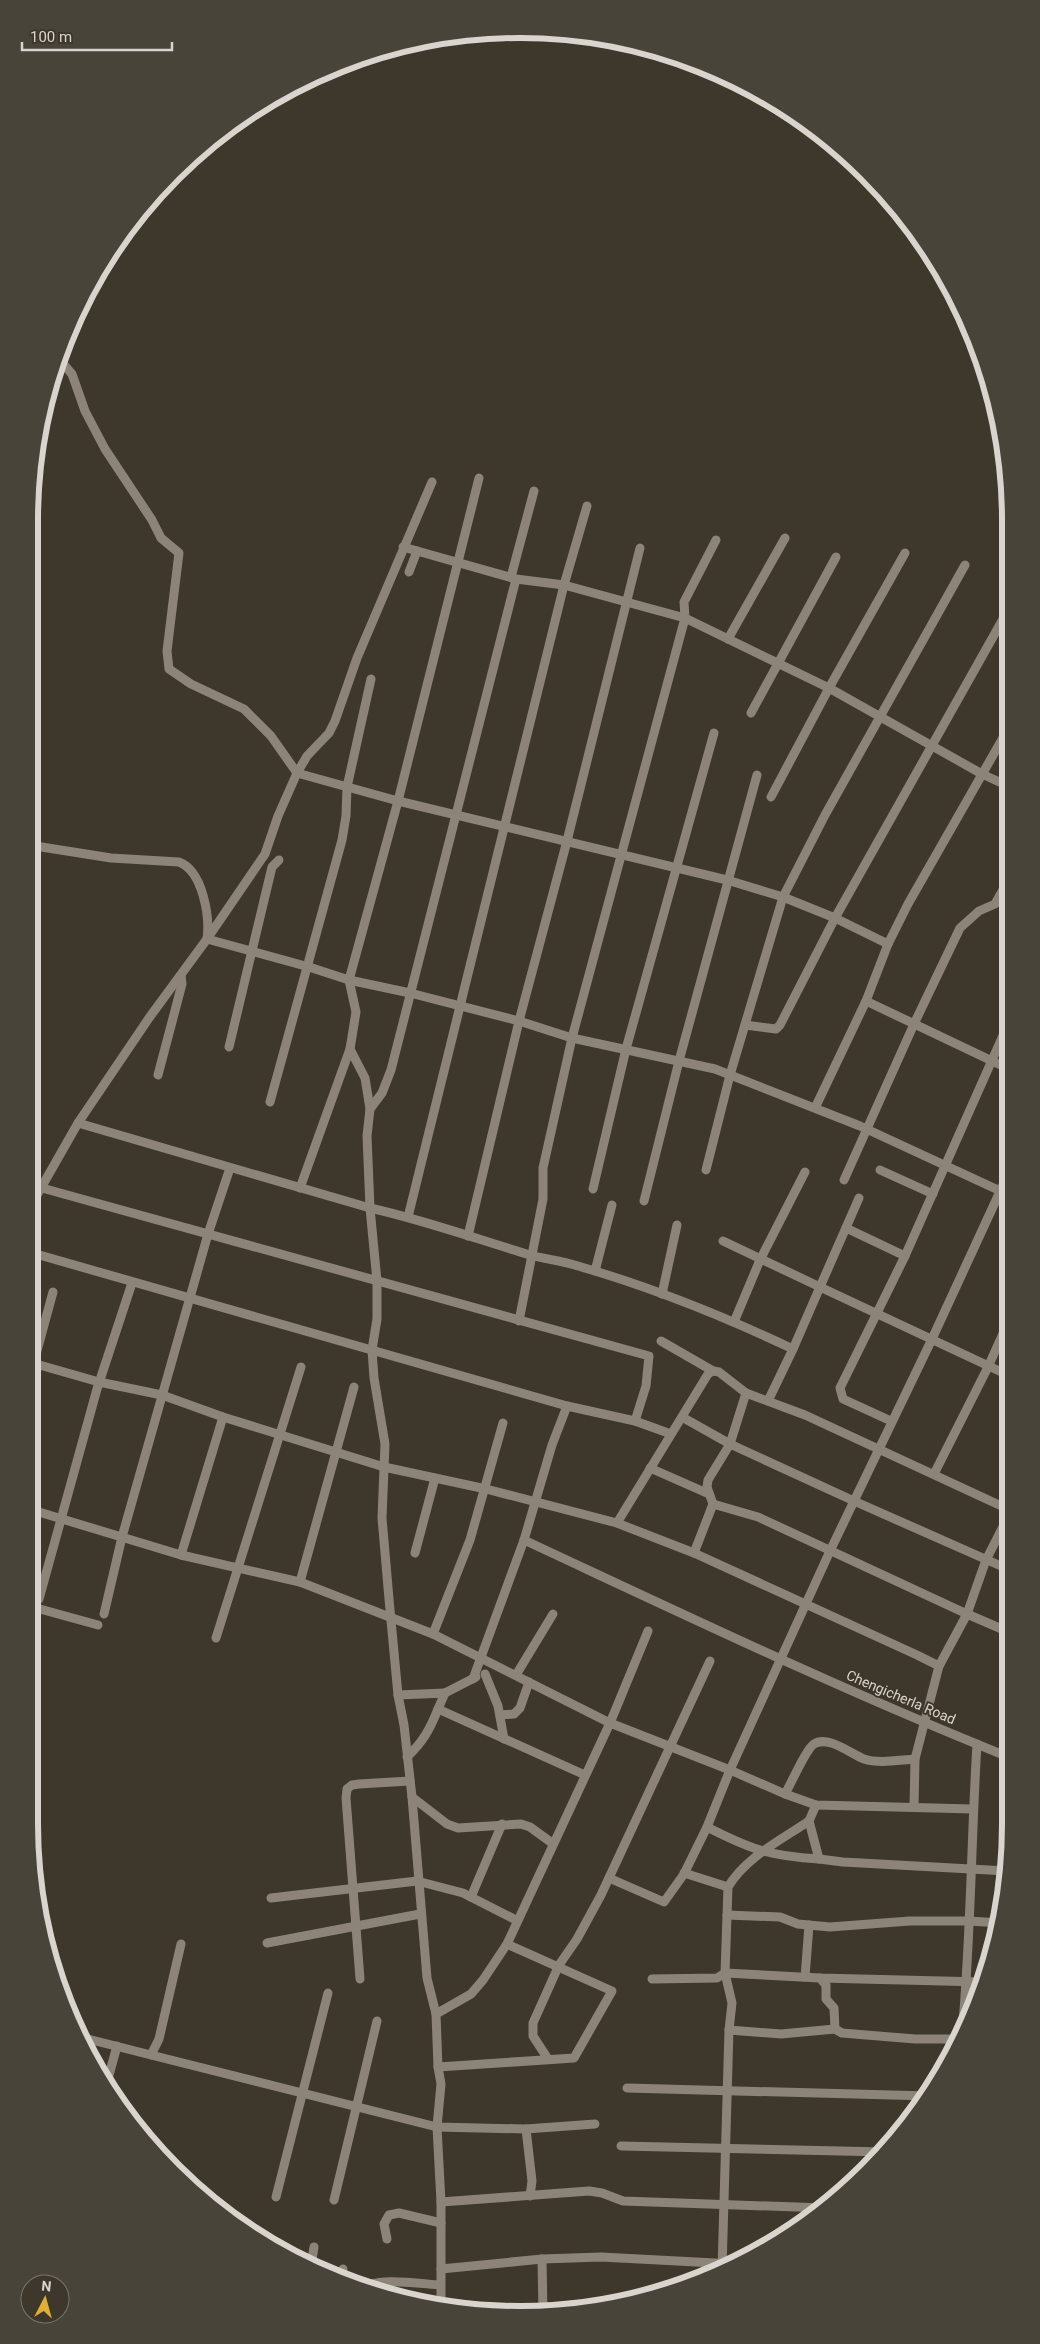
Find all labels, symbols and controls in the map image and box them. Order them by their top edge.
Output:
scale bar [22,20,172,52]
text: 100 m [30,28,72,46]
street label: Chengicherla Road [844,1667,958,1727]
north arrow [20,2274,70,2324]
text: N [41,2278,52,2295]

